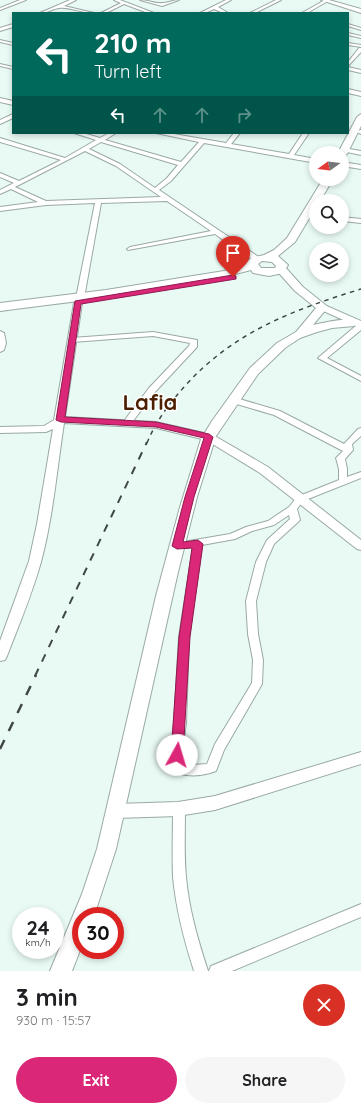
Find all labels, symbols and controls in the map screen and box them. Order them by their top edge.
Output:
text: 210 m [94,25,172,60]
icon: left [28,28,80,80]
text: Turn left [94,60,162,83]
icon: left [107,104,129,126]
icon: ahead [149,104,171,126]
icon: ahead [191,104,213,126]
icon: right [233,104,255,126]
north arrow [309,146,349,186]
map controls [309,146,349,282]
button: search [309,194,349,234]
pin [216,236,250,277]
icon: arrive [222,242,244,264]
button: layers [309,242,349,282]
district label: Lafia [123,388,177,416]
position arrow [156,734,198,776]
speed limit sign: 30 [72,907,124,959]
text: 24 [26,915,50,940]
text: km/h [25,936,51,949]
text: 3 min [16,982,78,1012]
button: close [303,984,345,1026]
text: 930 m · 15:57 [16,1012,91,1028]
button: Exit [16,1057,177,1103]
button: Share [185,1057,345,1103]

